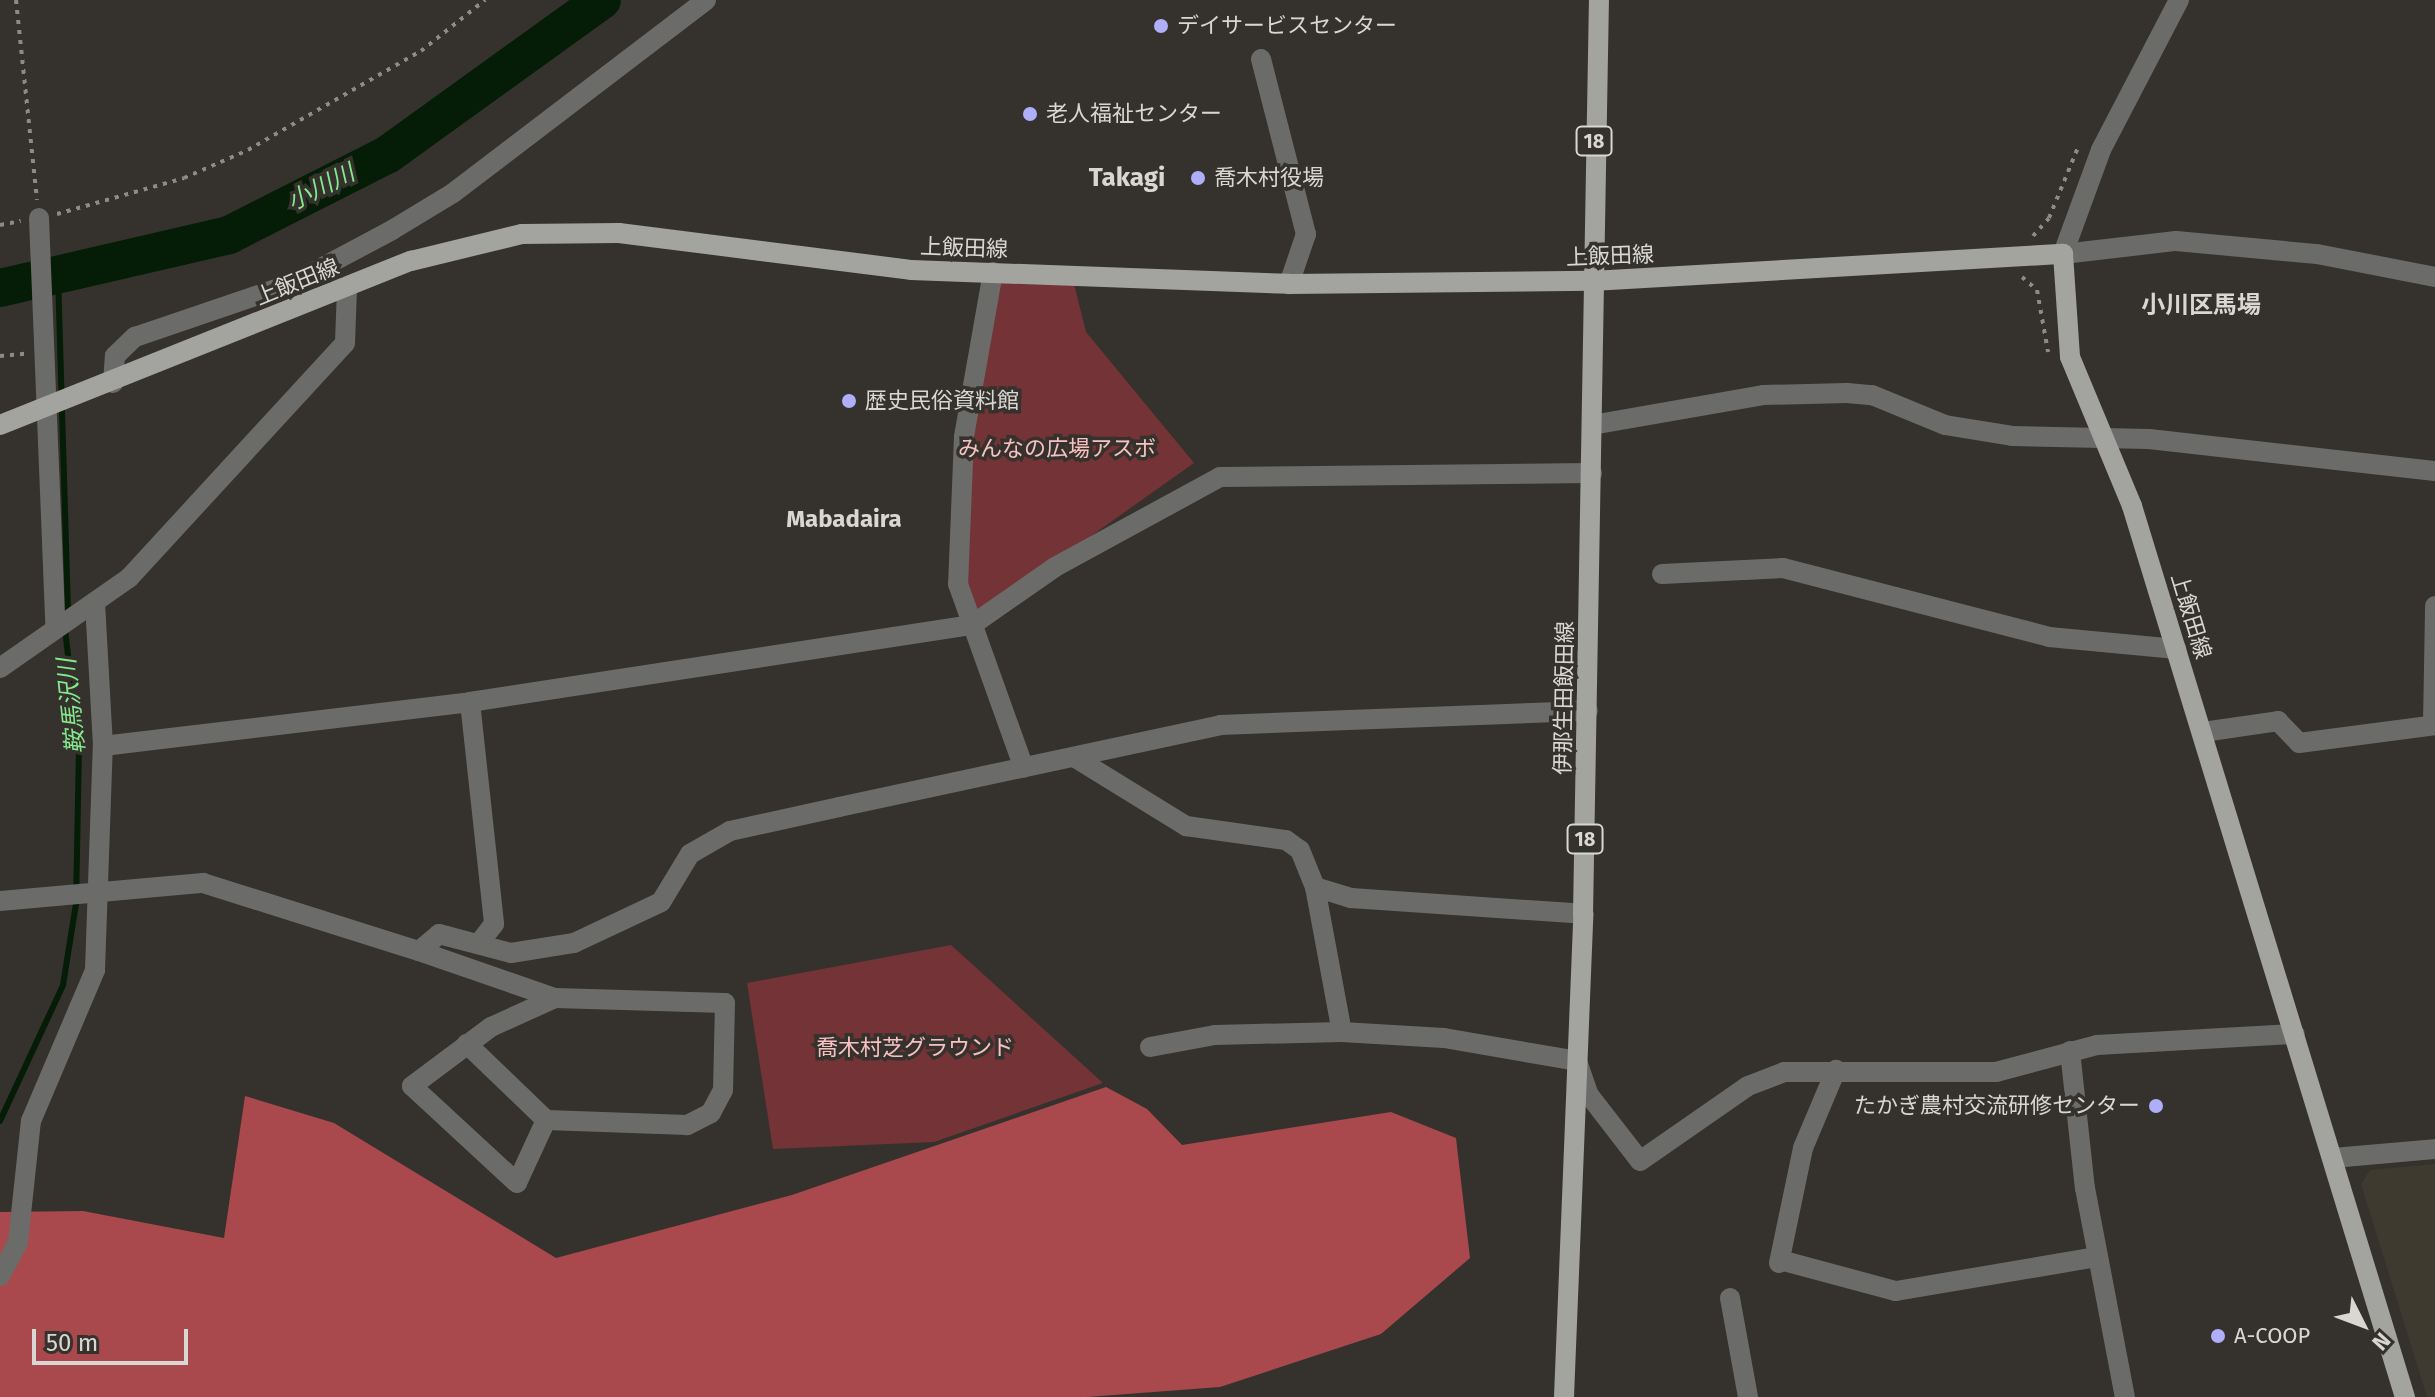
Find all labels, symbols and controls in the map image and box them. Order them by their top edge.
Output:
place label: デイサービスセンター [1177,13,1397,39]
marker: デイサービスセンター [1152,17,1170,35]
place label: 老人福祉センター [1046,101,1222,127]
marker: 老人福祉センター [1021,105,1039,123]
road number: 18 [1574,125,1614,157]
water label: 小川川 [282,159,360,217]
district label: Takagi [1089,162,1165,194]
place label: 喬木村役場 [1214,165,1324,191]
marker: 喬木村役場 [1189,169,1207,187]
street label: 上飯田線 [920,233,1008,263]
street label: 上飯田線 [1566,241,1654,271]
street label: 上飯田線 [251,253,343,311]
district label: 小川区馬場 [2141,292,2261,320]
place label: 歴史民俗資料館 [865,388,1019,414]
marker: 歴史民俗資料館 [840,392,858,410]
park label: みんなの広場アスボ [958,436,1156,462]
district label: Mabadaira [786,506,902,534]
street label: 上飯田線 [2166,570,2216,662]
street label: 伊那生田飯田線 [1549,621,1579,775]
water label: 鞍馬沢川 [53,657,91,755]
road number: 18 [1565,823,1605,855]
park label: 喬木村芝グラウンド [816,1035,1014,1061]
place label: たかぎ農村交流研修センター [1854,1093,2140,1119]
marker: たかぎ農村交流研修センター [2147,1097,2165,1115]
north arrow [2323,1285,2403,1365]
scale bar [36,1313,192,1363]
place label: A-COOP [2234,1323,2310,1349]
marker: A-COOP [2209,1327,2227,1345]
text: N [2366,1327,2396,1356]
text: 50 m [46,1329,98,1357]

